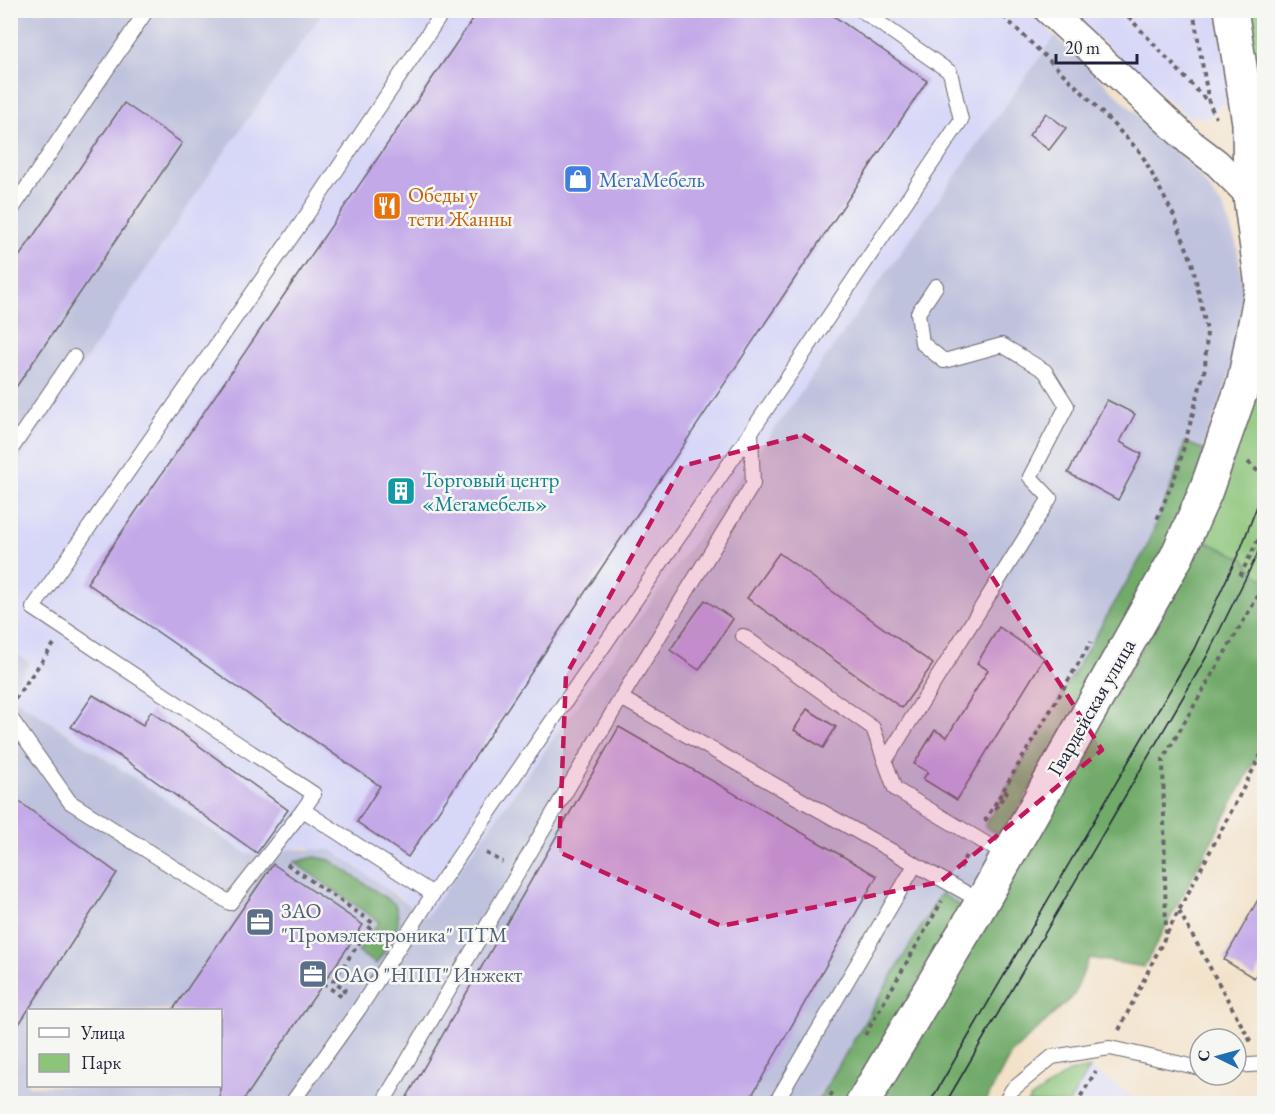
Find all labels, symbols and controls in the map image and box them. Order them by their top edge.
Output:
scale bar [1056,27,1137,65]
text: 20 m [1065,36,1100,59]
shop icon: МегаМебель [562,163,594,195]
place label: МегаМебель [599,166,705,193]
place label: Обеды у тети Жанны [408,181,513,232]
restaurant icon: Обеды у тети Жанны [371,190,403,222]
place label: Торговый центр «Мегамебель» [422,466,560,517]
building icon: Торговый центр «Мегамебель» [385,475,417,507]
street label: Гвардейская улица [1041,633,1142,781]
place label: ЗАО "Промэлектроника" ПТМ [281,897,508,948]
office icon: ЗАО "Промэлектроника" ПТМ [244,906,276,938]
office icon: ОАО "НПП" Инжект [297,958,329,990]
place label: ОАО "НПП" Инжект [334,961,523,988]
legend [27,1009,222,1087]
text: Улица [80,1021,126,1044]
north arrow [1188,1027,1248,1087]
text: С [1193,1049,1215,1062]
text: Парк [81,1051,121,1074]

